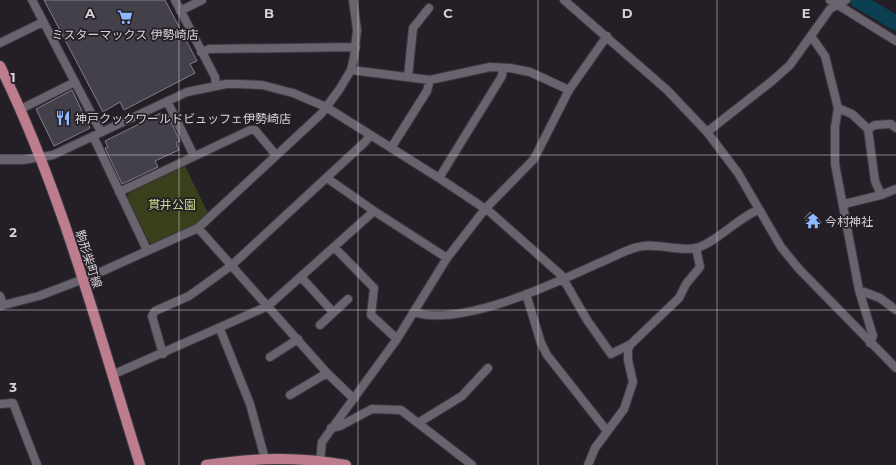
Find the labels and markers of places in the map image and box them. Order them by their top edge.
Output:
supermarket icon: ミスターマックス 伊勢崎店 [116,8,134,26]
place label: ミスターマックス 伊勢崎店 [52,27,198,42]
restaurant icon: 神戸クックワールドビュッフェ伊勢崎店 [54,109,72,127]
place label: 神戸クックワールドビュッフェ伊勢崎店 [75,111,291,126]
temple icon: 今村神社 [804,212,822,230]
place label: 今村神社 [825,214,873,229]

